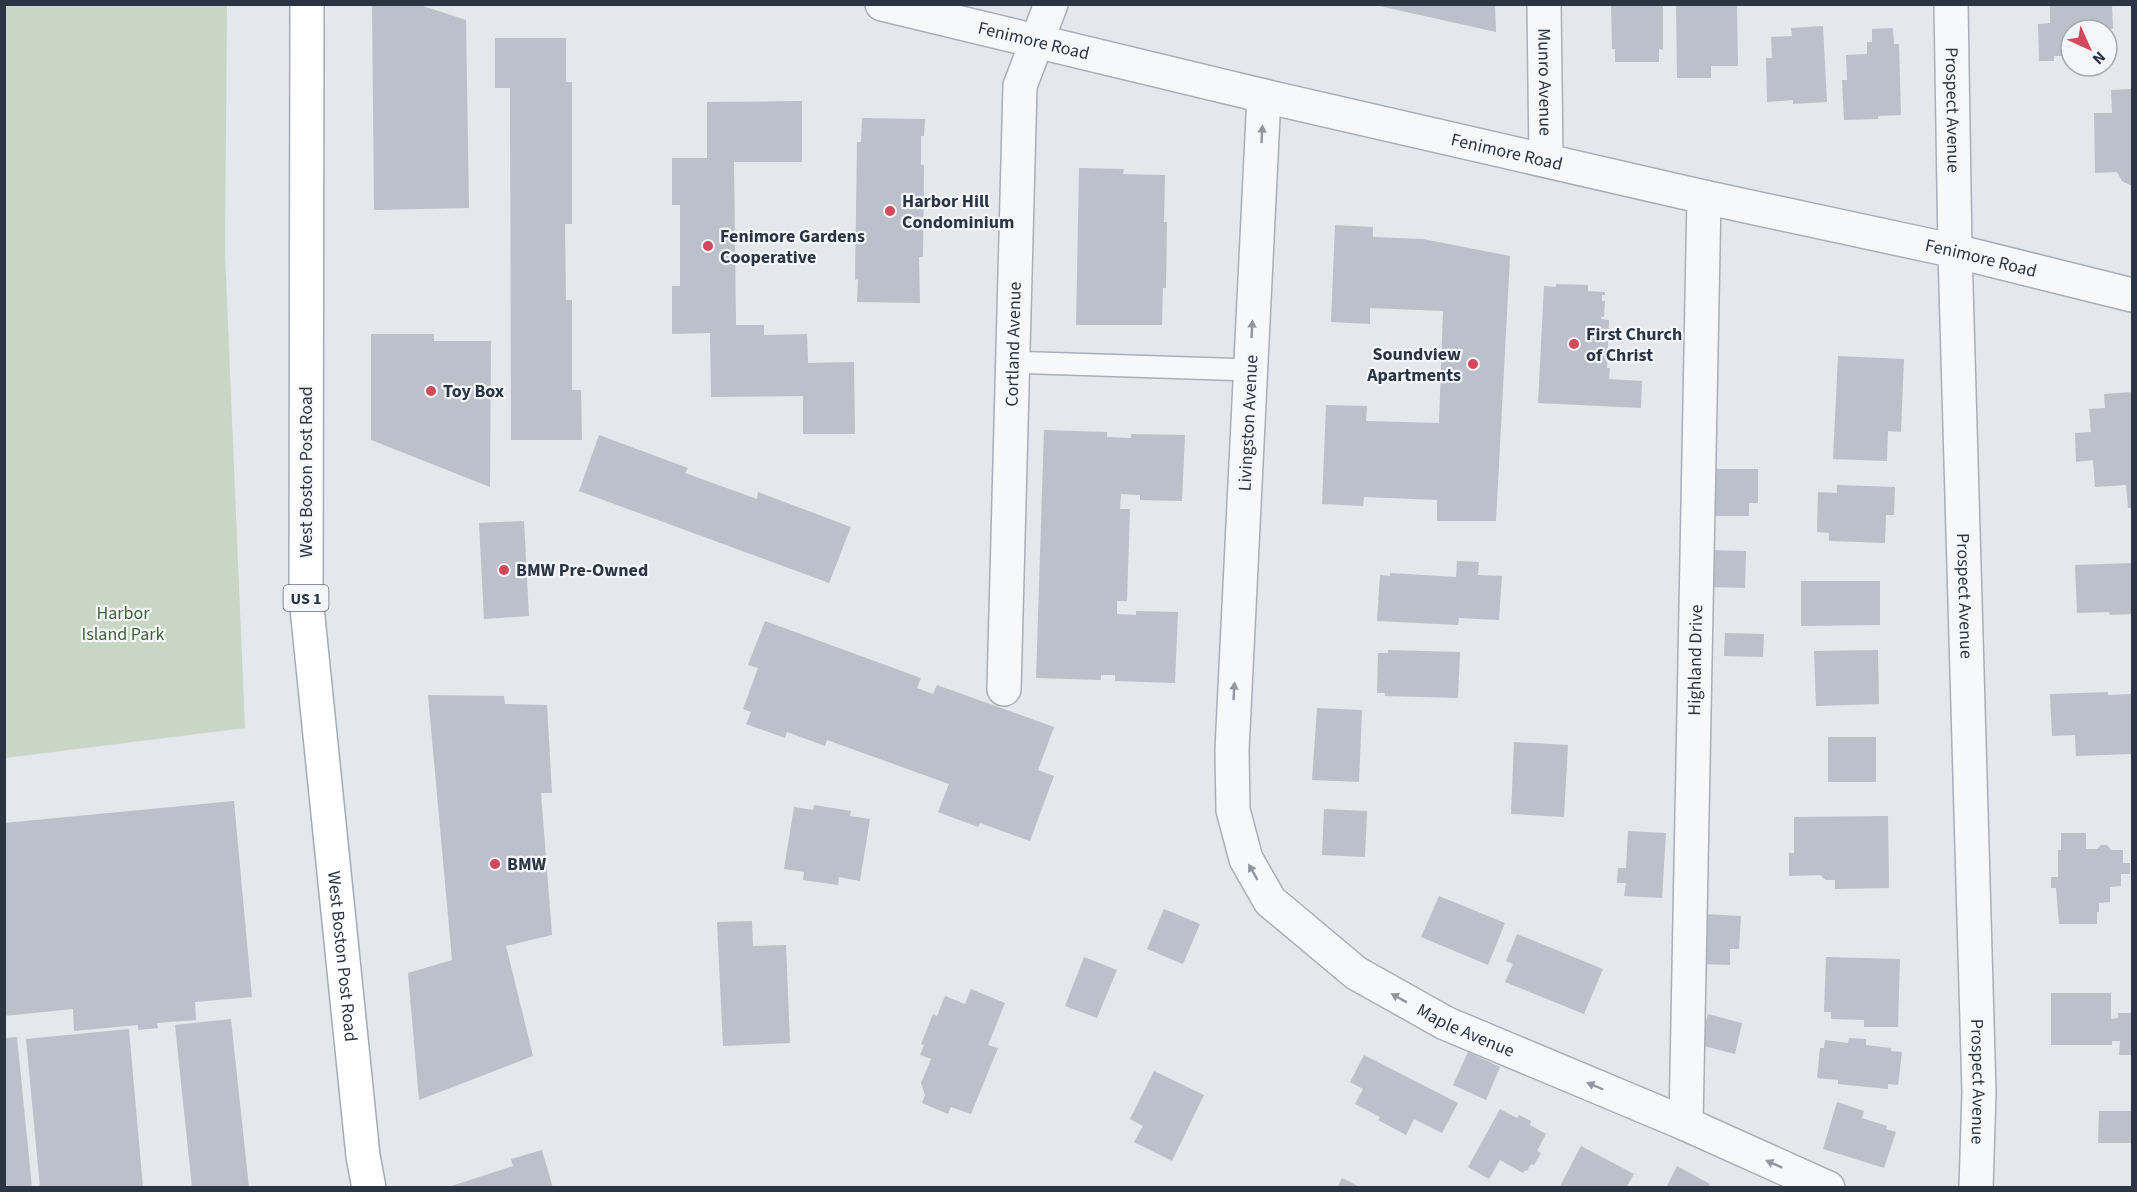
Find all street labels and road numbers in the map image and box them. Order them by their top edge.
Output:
street label: Fenimore Road [975,16,1092,66]
street label: Munro Avenue [1531,28,1558,136]
street label: Prospect Avenue [1939,47,1966,173]
street label: Fenimore Road [1448,127,1565,177]
street label: Fenimore Road [1923,233,2039,284]
street label: Cortland Avenue [999,281,1028,407]
street label: Livingston Avenue [1232,354,1265,492]
street label: West Boston Post Road [294,386,319,558]
street label: Prospect Avenue [1950,533,1979,659]
road number: US 1 [284,585,328,611]
street label: Highland Drive [1682,604,1709,716]
street label: West Boston Post Road [321,870,363,1043]
street label: Maple Avenue [1412,998,1518,1064]
street label: Prospect Avenue [1964,1018,1991,1145]

